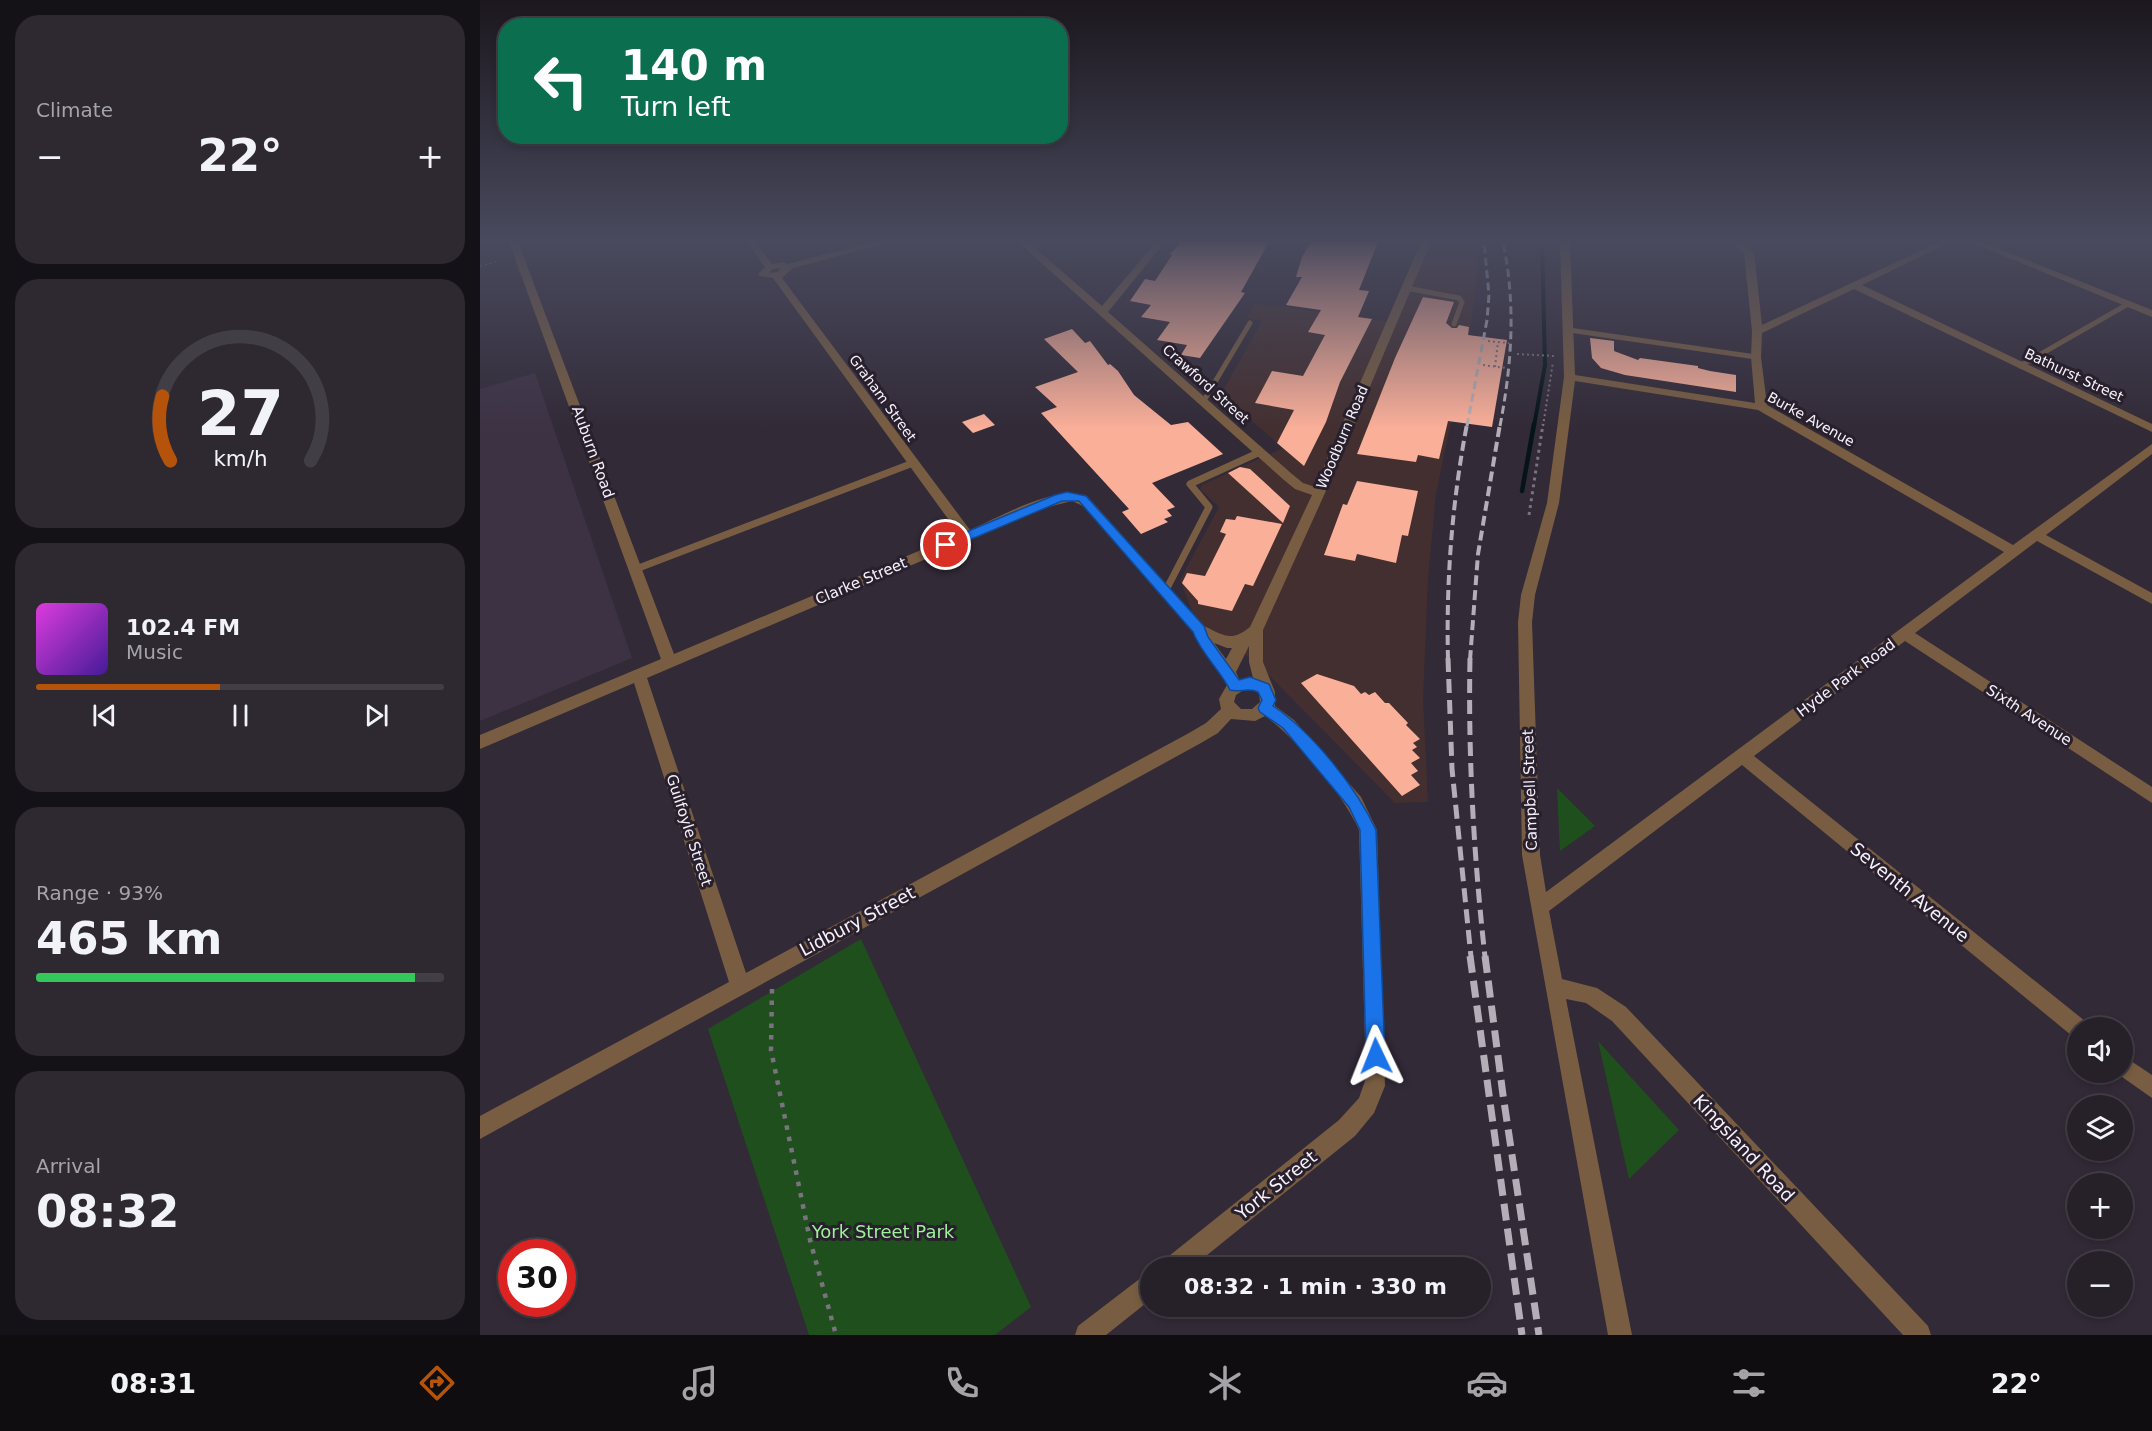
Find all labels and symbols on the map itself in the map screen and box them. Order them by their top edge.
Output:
street label: Crawford Street [1160,341,1253,427]
street label: Bathurst Street [2022,345,2126,405]
street label: Graham Street [846,352,920,445]
street label: Woodburn Road [1313,383,1371,491]
street label: Burke Avenue [1765,389,1857,449]
street label: Auburn Road [568,404,618,500]
pin [920,519,971,570]
street label: Clarke Street [813,554,910,608]
street label: Hyde Park Road [1793,635,1899,721]
street label: Sixth Avenue [1983,681,2075,749]
street label: Campbell Street [1519,729,1541,851]
street label: Guilfoyle Street [662,772,716,888]
street label: Seventh Avenue [1846,838,1974,946]
street label: Lidbury Street [796,882,918,960]
position arrow [1344,1024,1408,1088]
street label: Kingsland Road [1689,1090,1799,1206]
street label: York Street [1231,1146,1321,1225]
park label: York Street Park [811,1221,955,1242]
speed limit sign: 30 [498,1239,576,1317]

